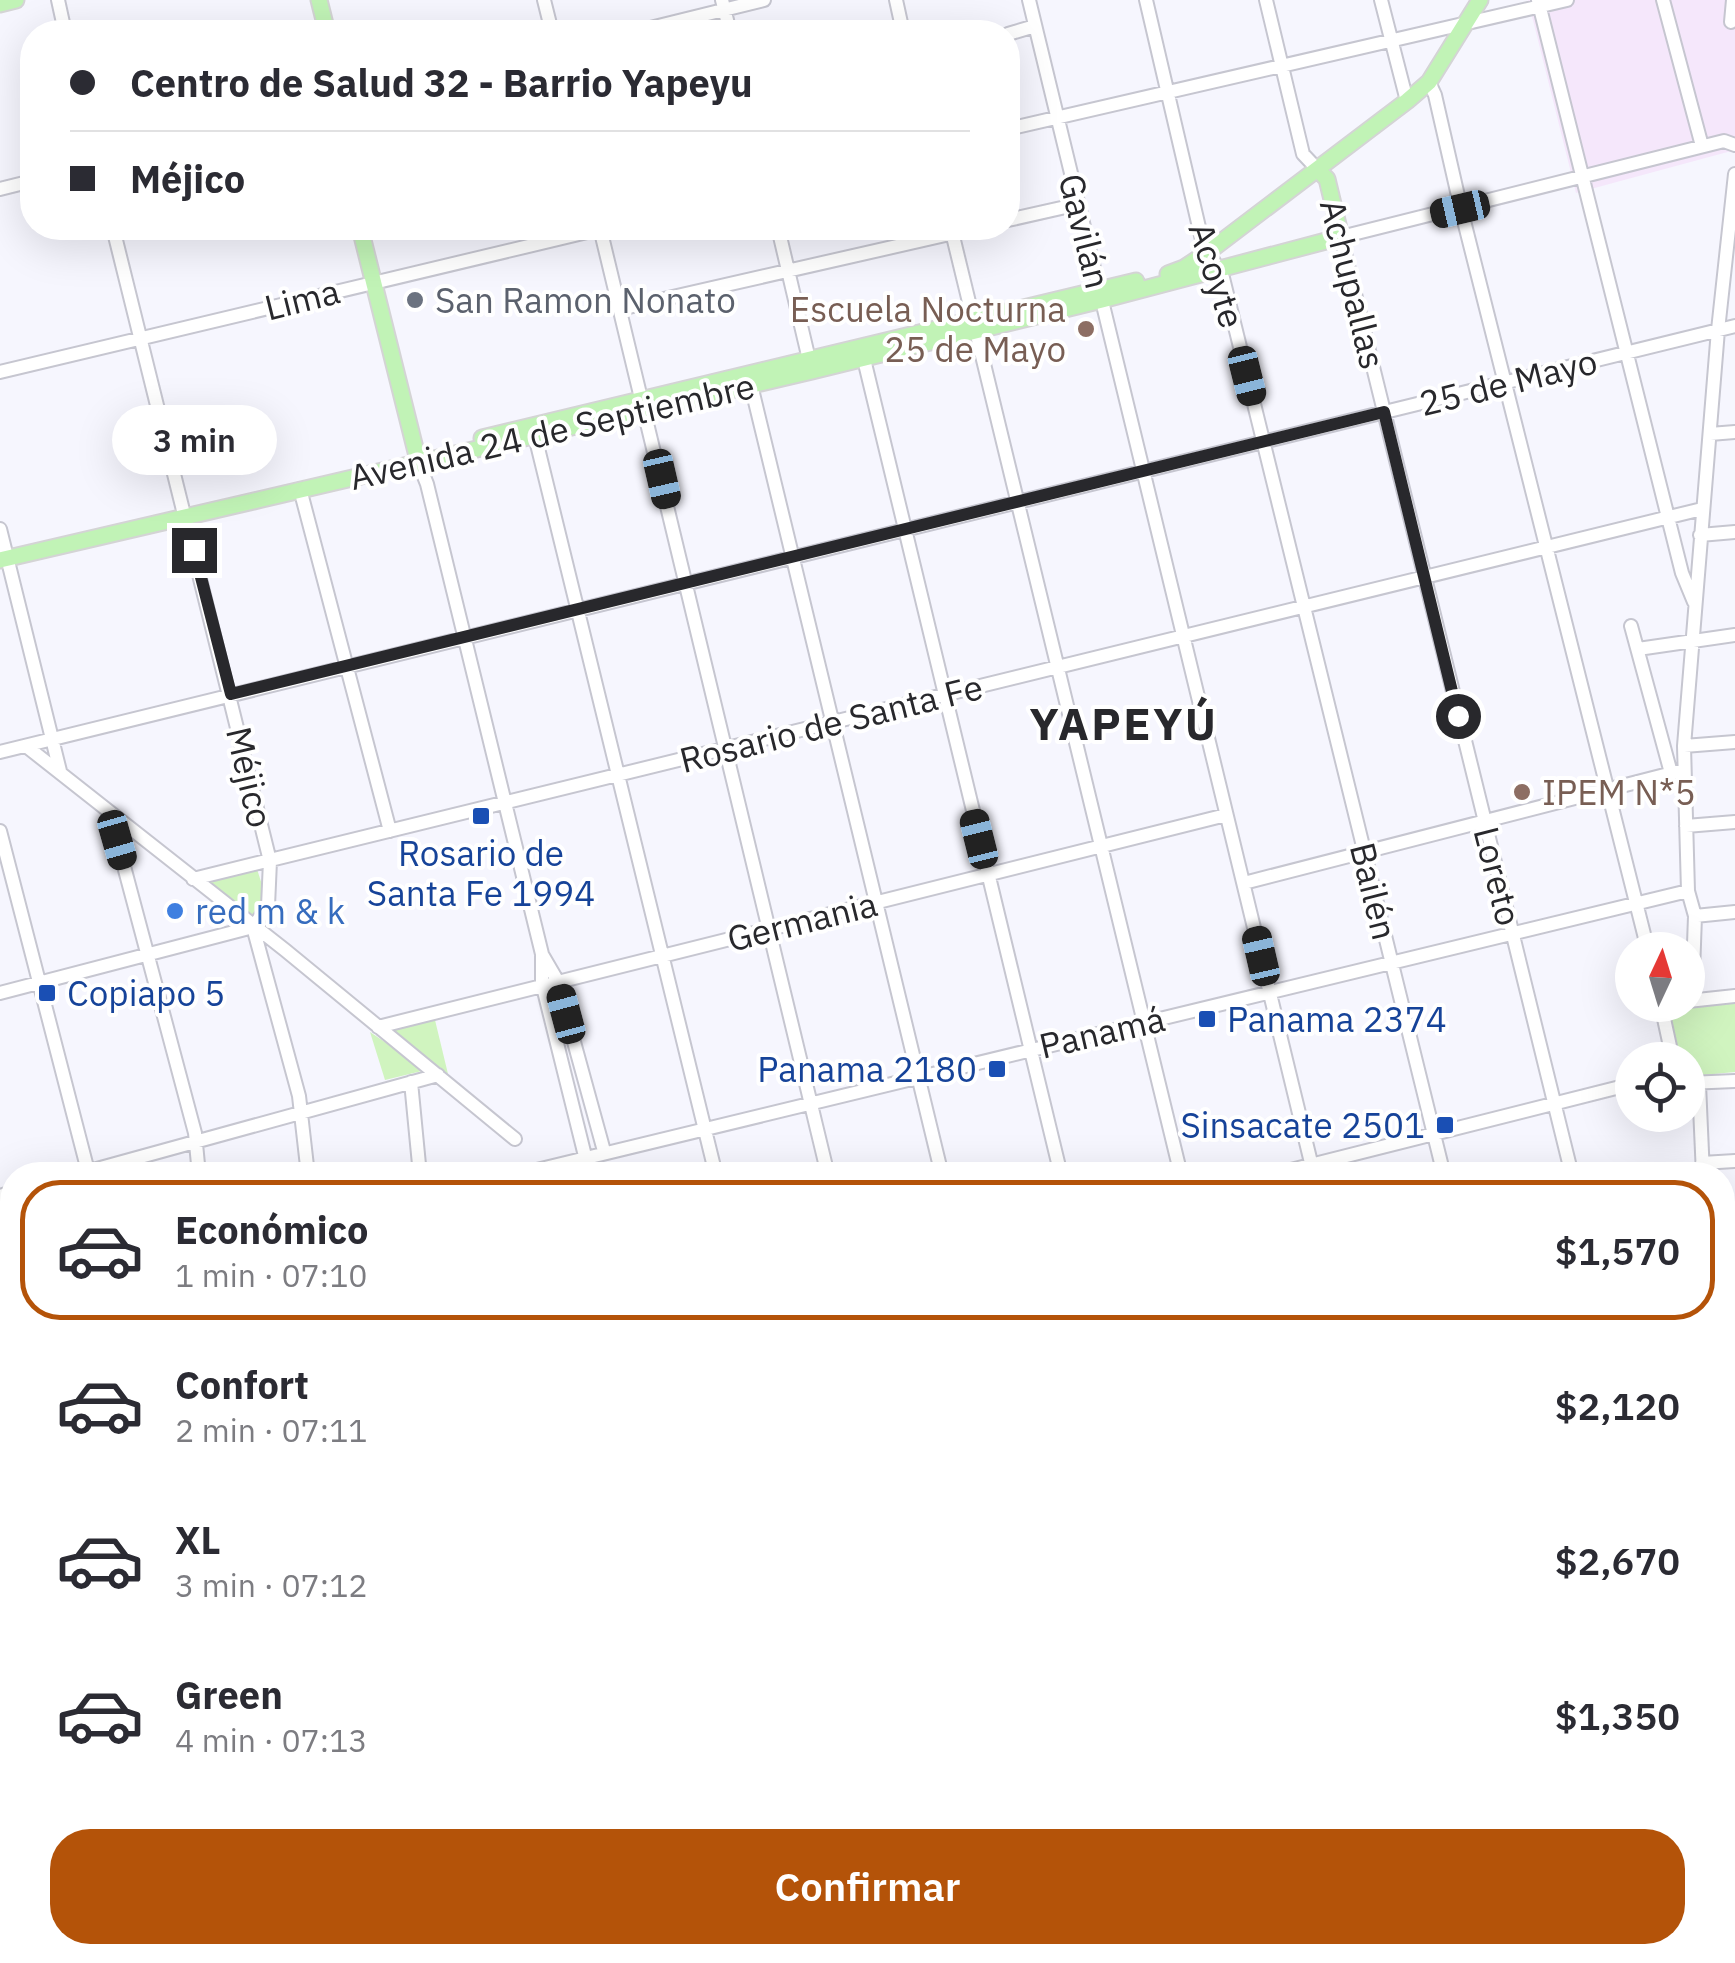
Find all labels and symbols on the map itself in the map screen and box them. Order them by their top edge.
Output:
street label: Gavilán [1049,169,1121,293]
car [1427,188,1493,230]
street label: Achupallas [1310,194,1396,374]
street label: Acoyte [1178,216,1256,334]
street label: Lima [260,268,344,330]
place label: San Ramon Nonato [435,277,736,323]
place label: Escuela Nocturna 25 de Mayo [790,286,1066,372]
marker: San Ramon Nonato [404,289,426,311]
marker: Escuela Nocturna 25 de Mayo [1075,318,1097,340]
street label: 25 de Mayo [1414,338,1602,426]
car [1225,343,1269,409]
street label: Avenida 24 de Septiembre [345,362,759,500]
callout: 3 min [111,405,276,475]
car [641,446,683,512]
route end [172,528,217,573]
street label: Rosario de Santa Fe [675,663,987,783]
district label: YAPEYÚ [1029,694,1219,752]
route start [1436,694,1481,739]
street label: Méjico [216,722,284,832]
place label: IPEM N*5 [1542,769,1696,815]
marker: IPEM N*5 [1511,781,1533,803]
marker: Rosario de Santa Fe 1994 [470,805,492,827]
car [957,806,1001,872]
car [94,807,140,873]
street label: Loreto [1464,822,1532,930]
place label: Rosario de Santa Fe 1994 [367,830,595,916]
street label: Bailén [1340,837,1408,945]
street label: Germania [722,880,882,962]
place label: red m & k [195,888,345,934]
marker: red m & k [164,900,186,922]
car [1240,923,1282,989]
north arrow [1615,932,1705,1022]
place label: Copiapo 5 [67,970,225,1016]
car [544,981,588,1047]
marker: Copiapo 5 [36,982,58,1004]
street label: Panamá [1035,995,1169,1069]
place label: Panama 2374 [1227,996,1447,1042]
marker: Panama 2374 [1196,1008,1218,1030]
place label: Panama 2180 [757,1046,977,1092]
marker: Panama 2180 [986,1058,1008,1080]
place label: Sinsacate 2501 [1180,1102,1425,1148]
marker: Sinsacate 2501 [1434,1114,1456,1136]

